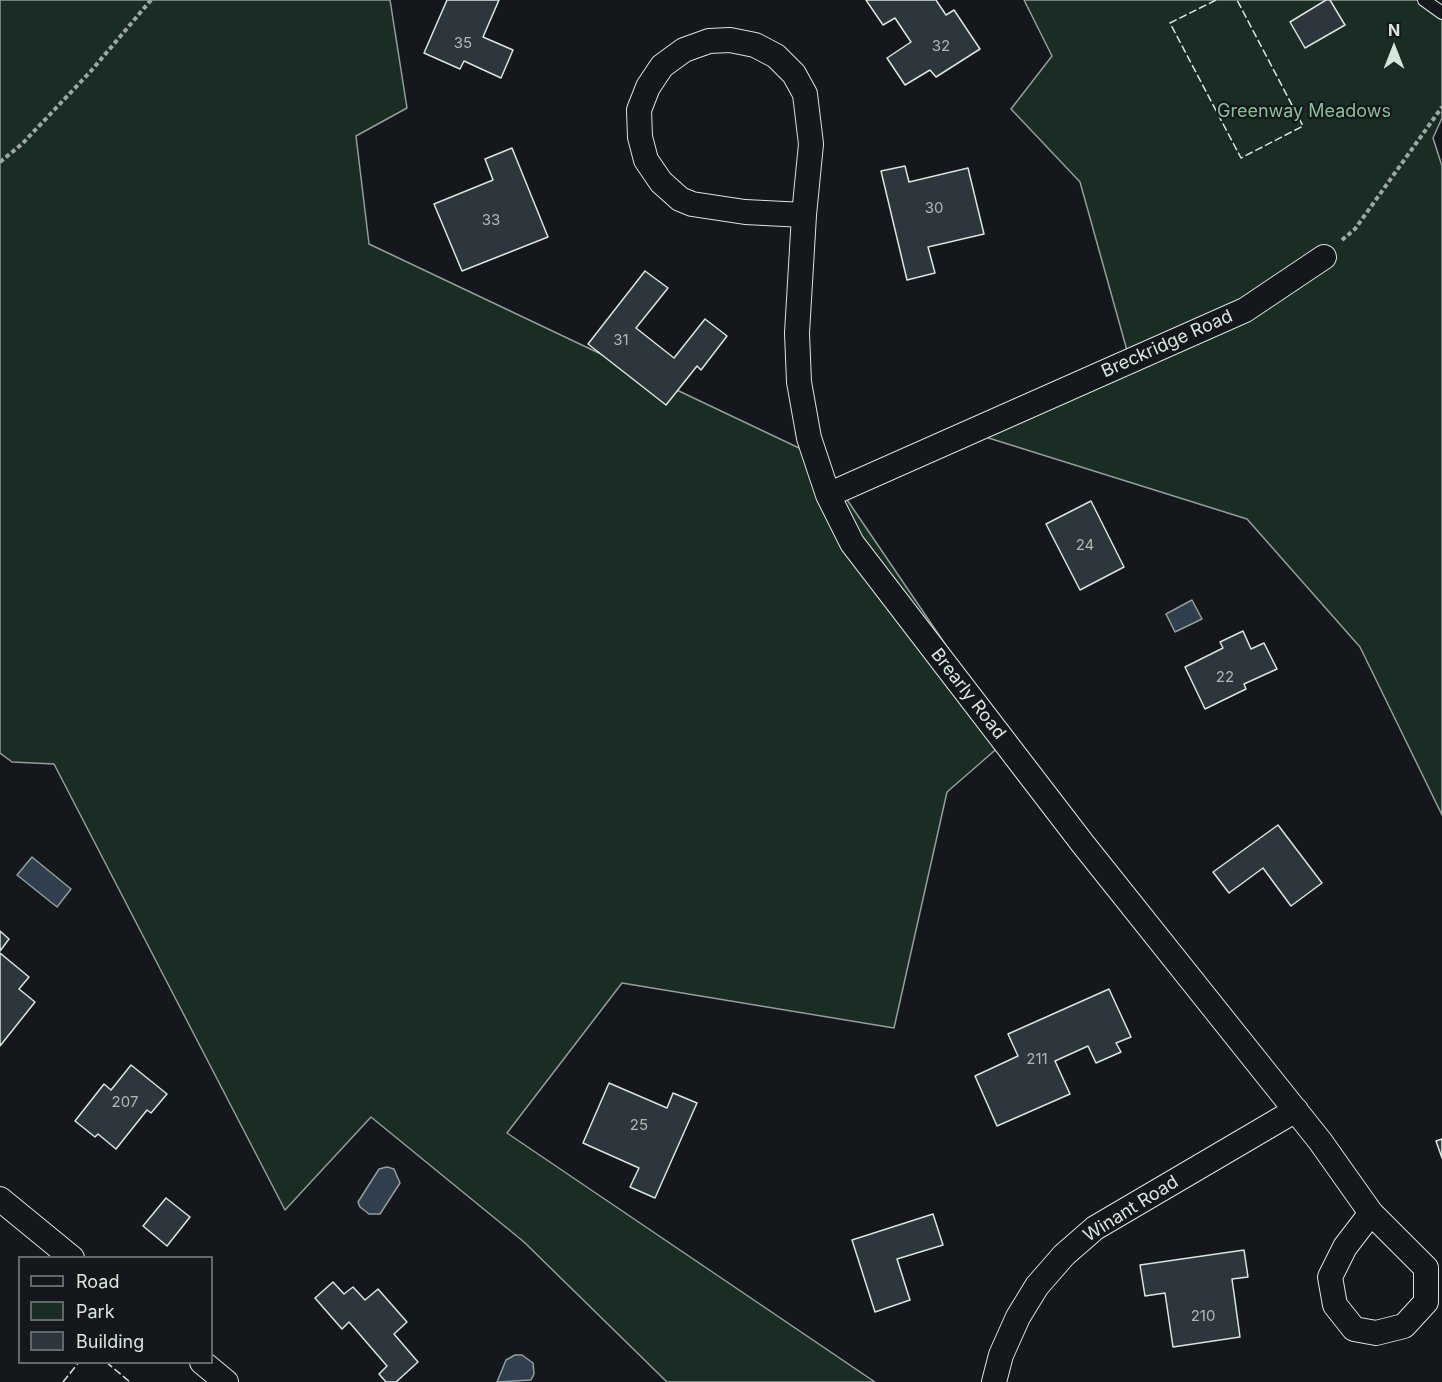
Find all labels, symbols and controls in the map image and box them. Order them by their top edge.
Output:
north arrow [1364,18,1424,78]
text: N [1388,20,1400,40]
house number: 35 [454,34,472,52]
house number: 32 [932,37,950,55]
park label: Greenway Meadows [1217,101,1391,123]
house number: 30 [925,199,943,217]
house number: 33 [482,211,500,229]
street label: Breckridge Road [1098,305,1236,383]
house number: 31 [613,331,629,349]
house number: 24 [1076,536,1094,554]
street label: Brearly Road [926,644,1010,744]
house number: 22 [1216,668,1234,686]
house number: 211 [1026,1050,1048,1068]
house number: 207 [112,1093,138,1111]
house number: 25 [630,1116,648,1134]
street label: Winant Road [1080,1171,1182,1247]
legend [18,1256,213,1364]
text: Road [76,1271,119,1292]
text: Park [76,1301,115,1322]
house number: 210 [1191,1307,1215,1325]
text: Building [76,1331,144,1352]

